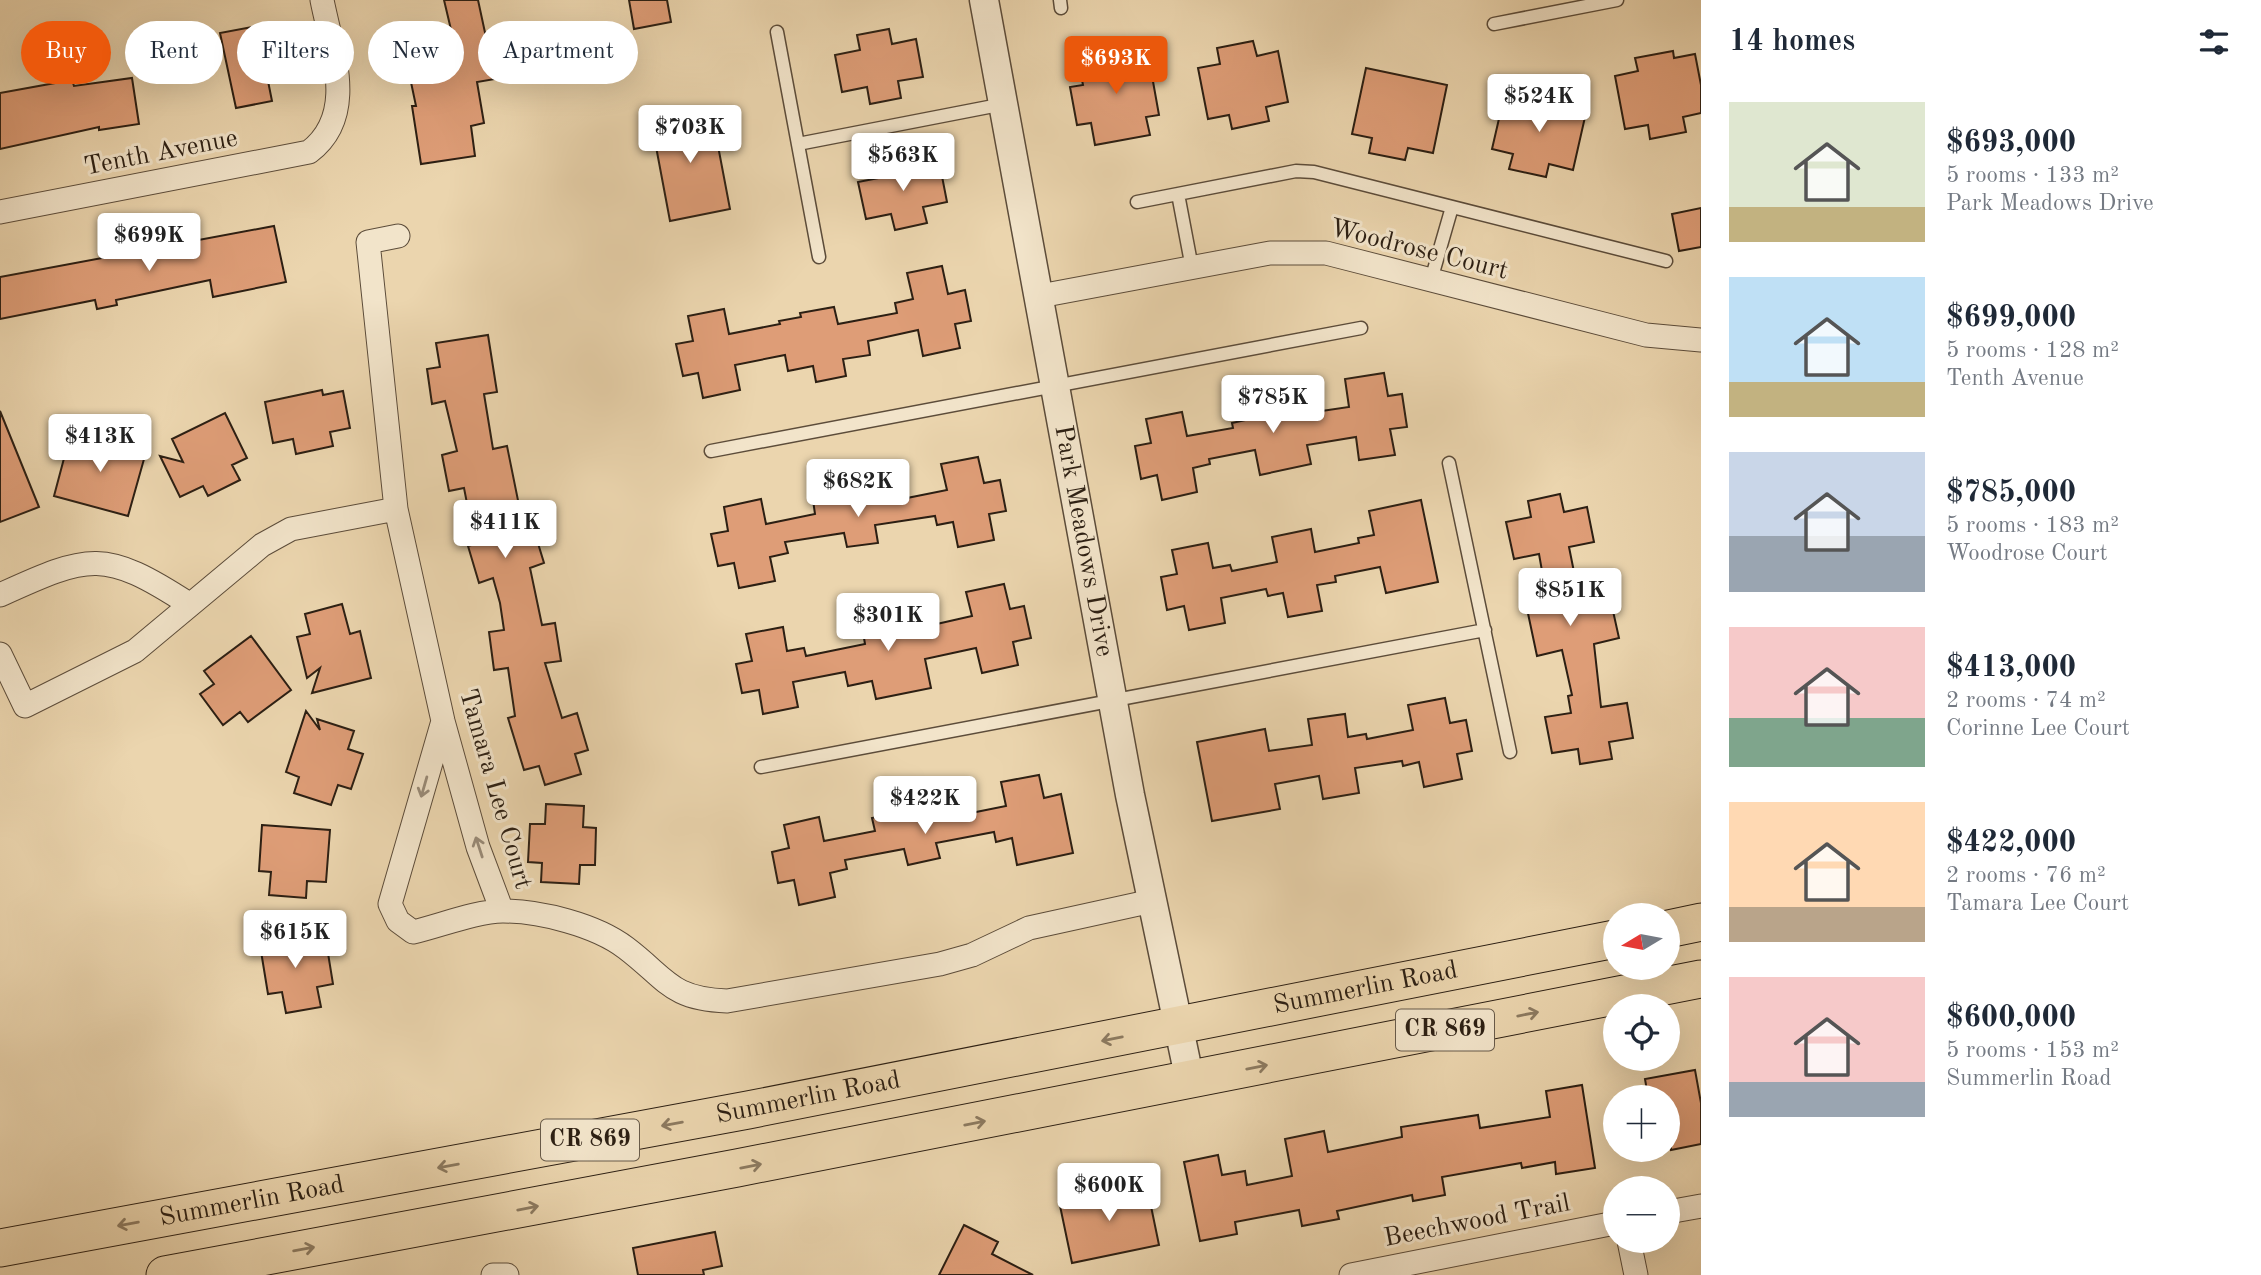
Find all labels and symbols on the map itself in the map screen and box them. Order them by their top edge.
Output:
pin: $693K [1067,36,1165,96]
pin: $524K [1490,74,1588,134]
pin: $703K [641,106,739,165]
street label: Tenth Avenue [82,125,240,181]
pin: $563K [854,134,952,193]
pin: $699K [100,214,198,273]
street label: Woodrose Court [1327,215,1511,285]
pin: $785K [1224,376,1322,435]
pin: $413K [51,414,149,474]
street label: Park Meadows Drive [1049,423,1117,659]
pin: $682K [809,460,907,519]
pin: $411K [456,500,554,560]
pin: $851K [1521,568,1619,628]
pin: $301K [839,594,937,653]
street label: Tamara Lee Court [454,686,536,892]
one-way arrow [416,775,429,797]
pin: $422K [876,776,974,836]
one-way arrow [471,836,484,858]
north arrow [1603,903,1680,980]
pin: $615K [246,911,344,970]
street label: Summerlin Road [1271,957,1460,1019]
one-way arrow [1516,1006,1539,1020]
road number: CR 869 [1396,1010,1494,1050]
one-way arrow [1101,1033,1124,1047]
one-way arrow [1245,1060,1268,1074]
street label: Summerlin Road [714,1067,903,1129]
one-way arrow [963,1115,986,1129]
one-way arrow [661,1118,684,1132]
road number: CR 869 [541,1120,639,1160]
one-way arrow [739,1158,762,1172]
one-way arrow [437,1159,460,1173]
pin: $600K [1060,1164,1158,1223]
street label: Summerlin Road [157,1172,346,1231]
street label: Beechwood Trail [1382,1190,1572,1252]
one-way arrow [516,1201,539,1215]
one-way arrow [117,1218,140,1232]
one-way arrow [292,1242,315,1256]

